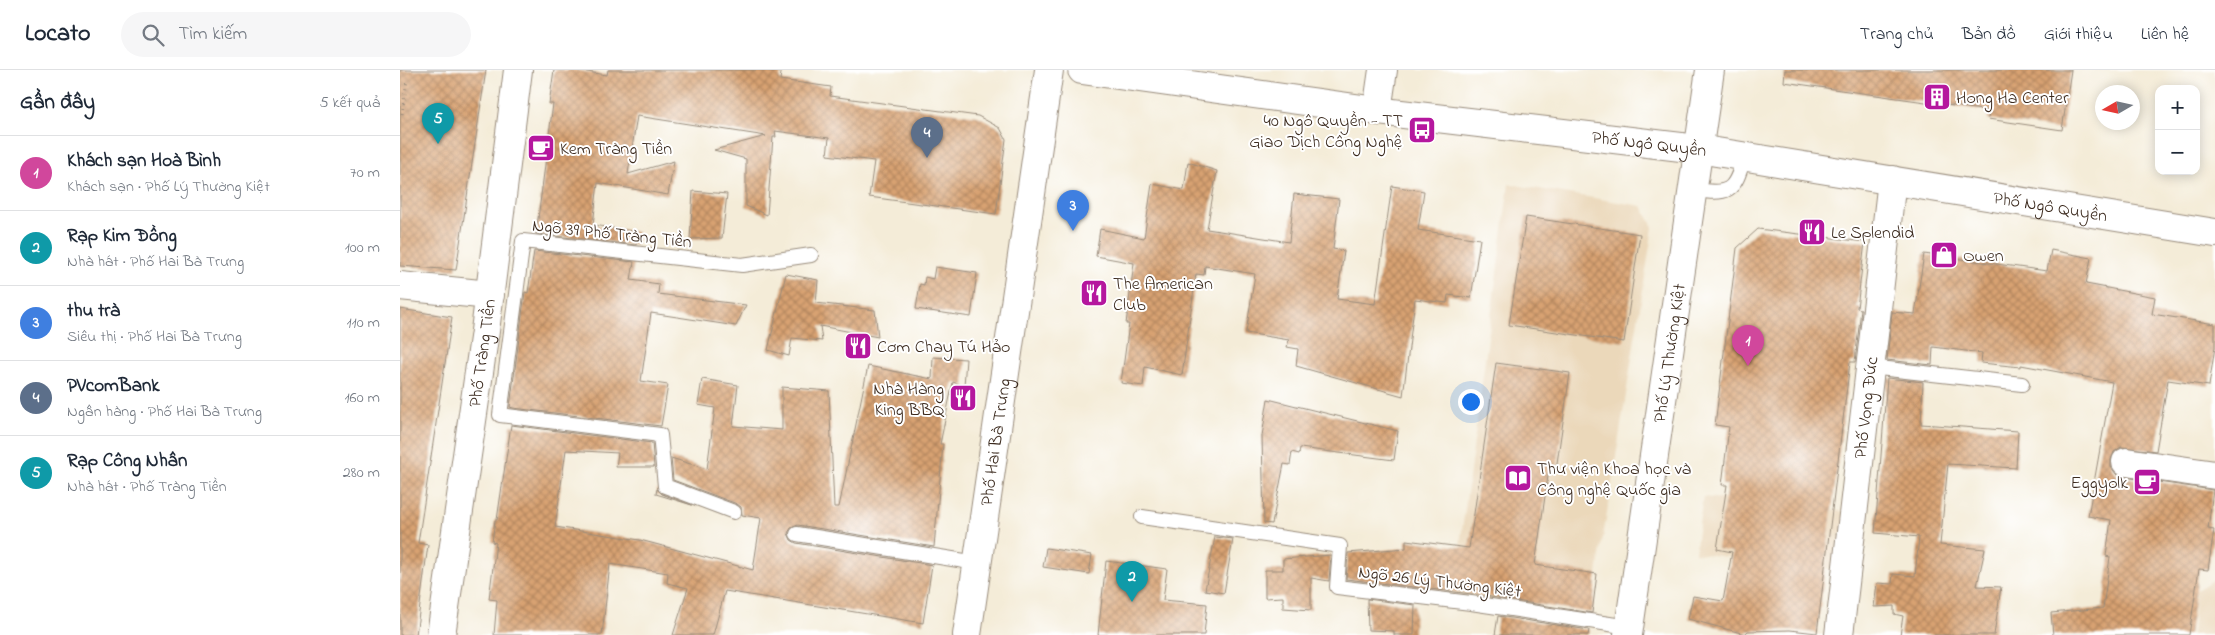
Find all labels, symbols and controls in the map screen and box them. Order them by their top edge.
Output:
search box [121,12,471,57]
text: Locato [25,17,91,52]
icon: search [139,21,167,49]
text: Tìm kiếm [179,21,247,48]
text: Trang chủ [1860,22,1934,48]
text: Bản đồ [1962,22,2016,48]
text: Giới thiệu [2044,22,2113,48]
text: Liên hệ [2141,22,2190,48]
building icon: Hong Ha Center [1922,82,1952,112]
north arrow [2095,85,2140,130]
map controls [2155,85,2200,175]
button: + [2155,85,2200,130]
place label: Hong Ha Center [1956,86,2069,113]
text: Gần đây [20,88,95,118]
text: 5 kết quả [319,91,380,115]
pin: 5 [422,103,454,144]
place label: 40 Ngô Quyền - TT Giao Dịch Công Nghệ [1249,109,1403,157]
bus stop icon: 40 Ngô Quyền - TT Giao Dịch Công Nghệ [1407,115,1437,145]
pin: 4 [911,117,943,158]
street label: Phố Ngô Quyền [1590,126,1708,165]
button: − [2155,130,2200,175]
cafe icon: Kem Tràng Tiền [526,133,556,163]
place label: Kem Tràng Tiền [560,137,672,164]
text: Khách sạn Hoà Bình [67,148,221,175]
text: 1 [33,161,39,185]
text: 70 m [350,161,380,185]
text: Khách sạn · Phố Lý Thường Kiệt [67,175,270,199]
street label: Phố Ngô Quyền [1991,186,2109,230]
pin: 3 [1057,190,1089,231]
street label: Ngõ 39 Phố Tràng Tiền [531,214,693,257]
restaurant icon: Le Splendid [1797,217,1827,247]
place label: Le Splendid [1831,221,1914,247]
text: Rạp Kim Đồng [67,223,177,250]
text: 2 [32,236,40,260]
text: 100 m [345,236,380,260]
shop icon: Owen [1929,240,1959,270]
place label: Owen [1963,244,2004,270]
text: Nhà hát · Phố Hai Bà Trưng [67,250,244,274]
place label: The American Club [1113,272,1213,319]
restaurant icon: The American Club [1079,278,1109,308]
street label: Phố Lý Thường Kiệt [1648,282,1694,425]
text: thu trà [67,298,120,325]
street label: Phố Tràng Tiền [463,298,504,409]
text: 3 [33,311,39,335]
text: 110 m [346,311,380,335]
text: Siêu thị · Phố Hai Bà Trưng [67,325,242,349]
pin: 1 [1732,325,1764,366]
restaurant icon: Cơm Chay Tú Hảo [843,331,873,361]
place label: Cơm Chay Tú Hảo [877,335,1010,361]
street label: Phố Vọng Đức [1849,355,1886,460]
text: PVcomBank [67,373,160,400]
place label: Nhà Hàng King BBQ [873,377,944,425]
street label: Phố Hai Bà Trưng [975,377,1020,508]
restaurant icon: Nhà Hàng King BBQ [948,383,978,413]
text: 4 [33,386,39,410]
text: 160 m [345,386,380,410]
your location [1458,389,1484,415]
text: Ngân hàng · Phố Hai Bà Trưng [67,400,262,424]
text: Rạp Công Nhân [67,448,187,475]
place label: Thư viện Khoa học và Công nghệ Quốc gia [1537,457,1691,505]
text: 5 [31,461,41,485]
text: 280 m [343,461,380,485]
library icon: Thư viện Khoa học và Công nghệ Quốc gia [1503,463,1533,493]
cafe icon: Eggyolk [2132,467,2162,497]
place label: Eggyolk [2071,471,2128,498]
text: Nhà hát · Phố Tràng Tiền [67,475,227,499]
street label: Ngõ 26 Lý Thường Kiệt [1357,560,1523,607]
pin: 2 [1116,561,1148,602]

